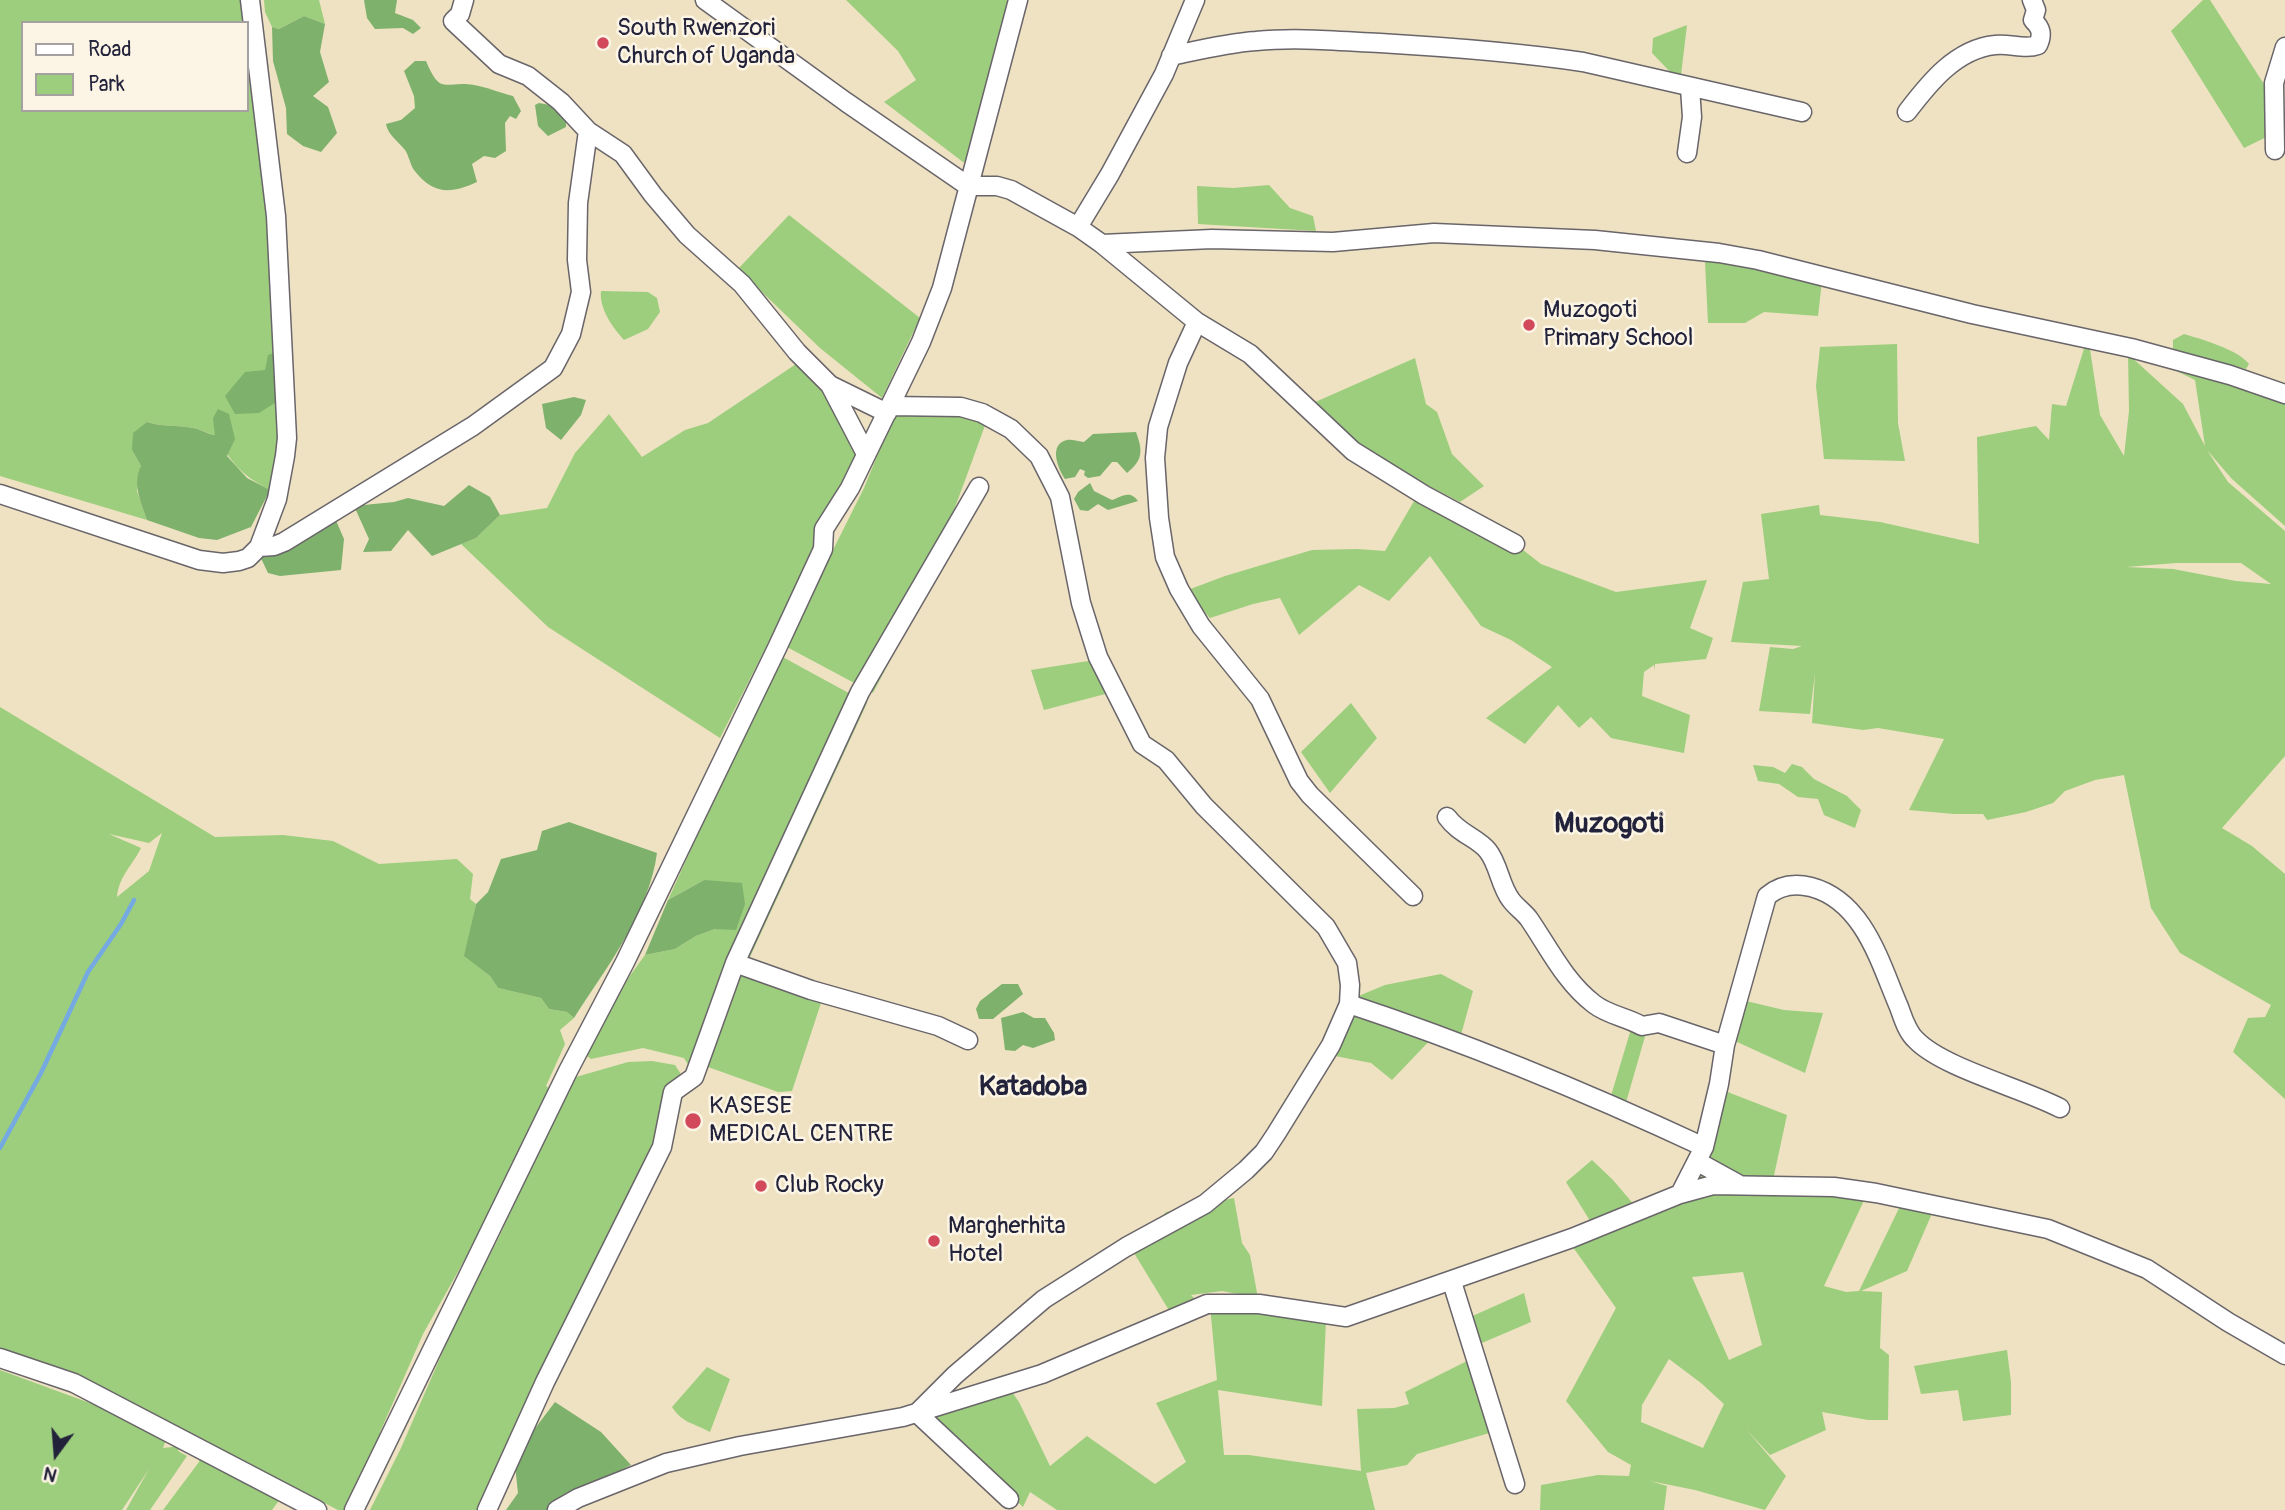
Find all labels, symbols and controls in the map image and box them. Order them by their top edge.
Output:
place label: South Rwenzori Church of Uganda [617,15,795,71]
legend [21,21,248,112]
marker: South Rwenzori Church of Uganda [595,35,611,51]
text: Road [88,36,132,63]
text: Park [88,71,125,98]
place label: Muzogoti Primary School [1543,297,1693,353]
marker: Muzogoti Primary School [1521,317,1537,333]
district label: Muzogoti [1554,808,1664,842]
district label: Katadoba [979,1071,1087,1105]
place label: KASESE MEDICAL CENTRE [709,1093,893,1149]
marker: KASESE MEDICAL CENTRE [683,1111,703,1131]
place label: Club Rocky [775,1172,884,1200]
marker: Club Rocky [753,1178,769,1194]
place label: Margherhita Hotel [948,1213,1066,1269]
marker: Margherhita Hotel [926,1233,942,1249]
north arrow [21,1419,91,1489]
text: N [41,1461,60,1487]

